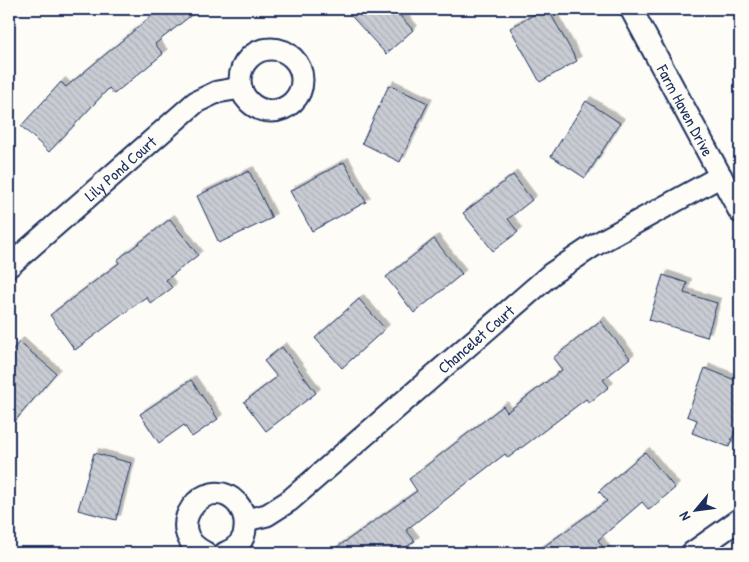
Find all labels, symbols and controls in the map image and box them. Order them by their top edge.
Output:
street label: Farm Haven Drive [651,60,719,160]
street label: Lily Pond Court [80,131,161,206]
street label: Chancelet Court [433,299,519,378]
north arrow [672,484,722,534]
text: N [674,508,694,524]

